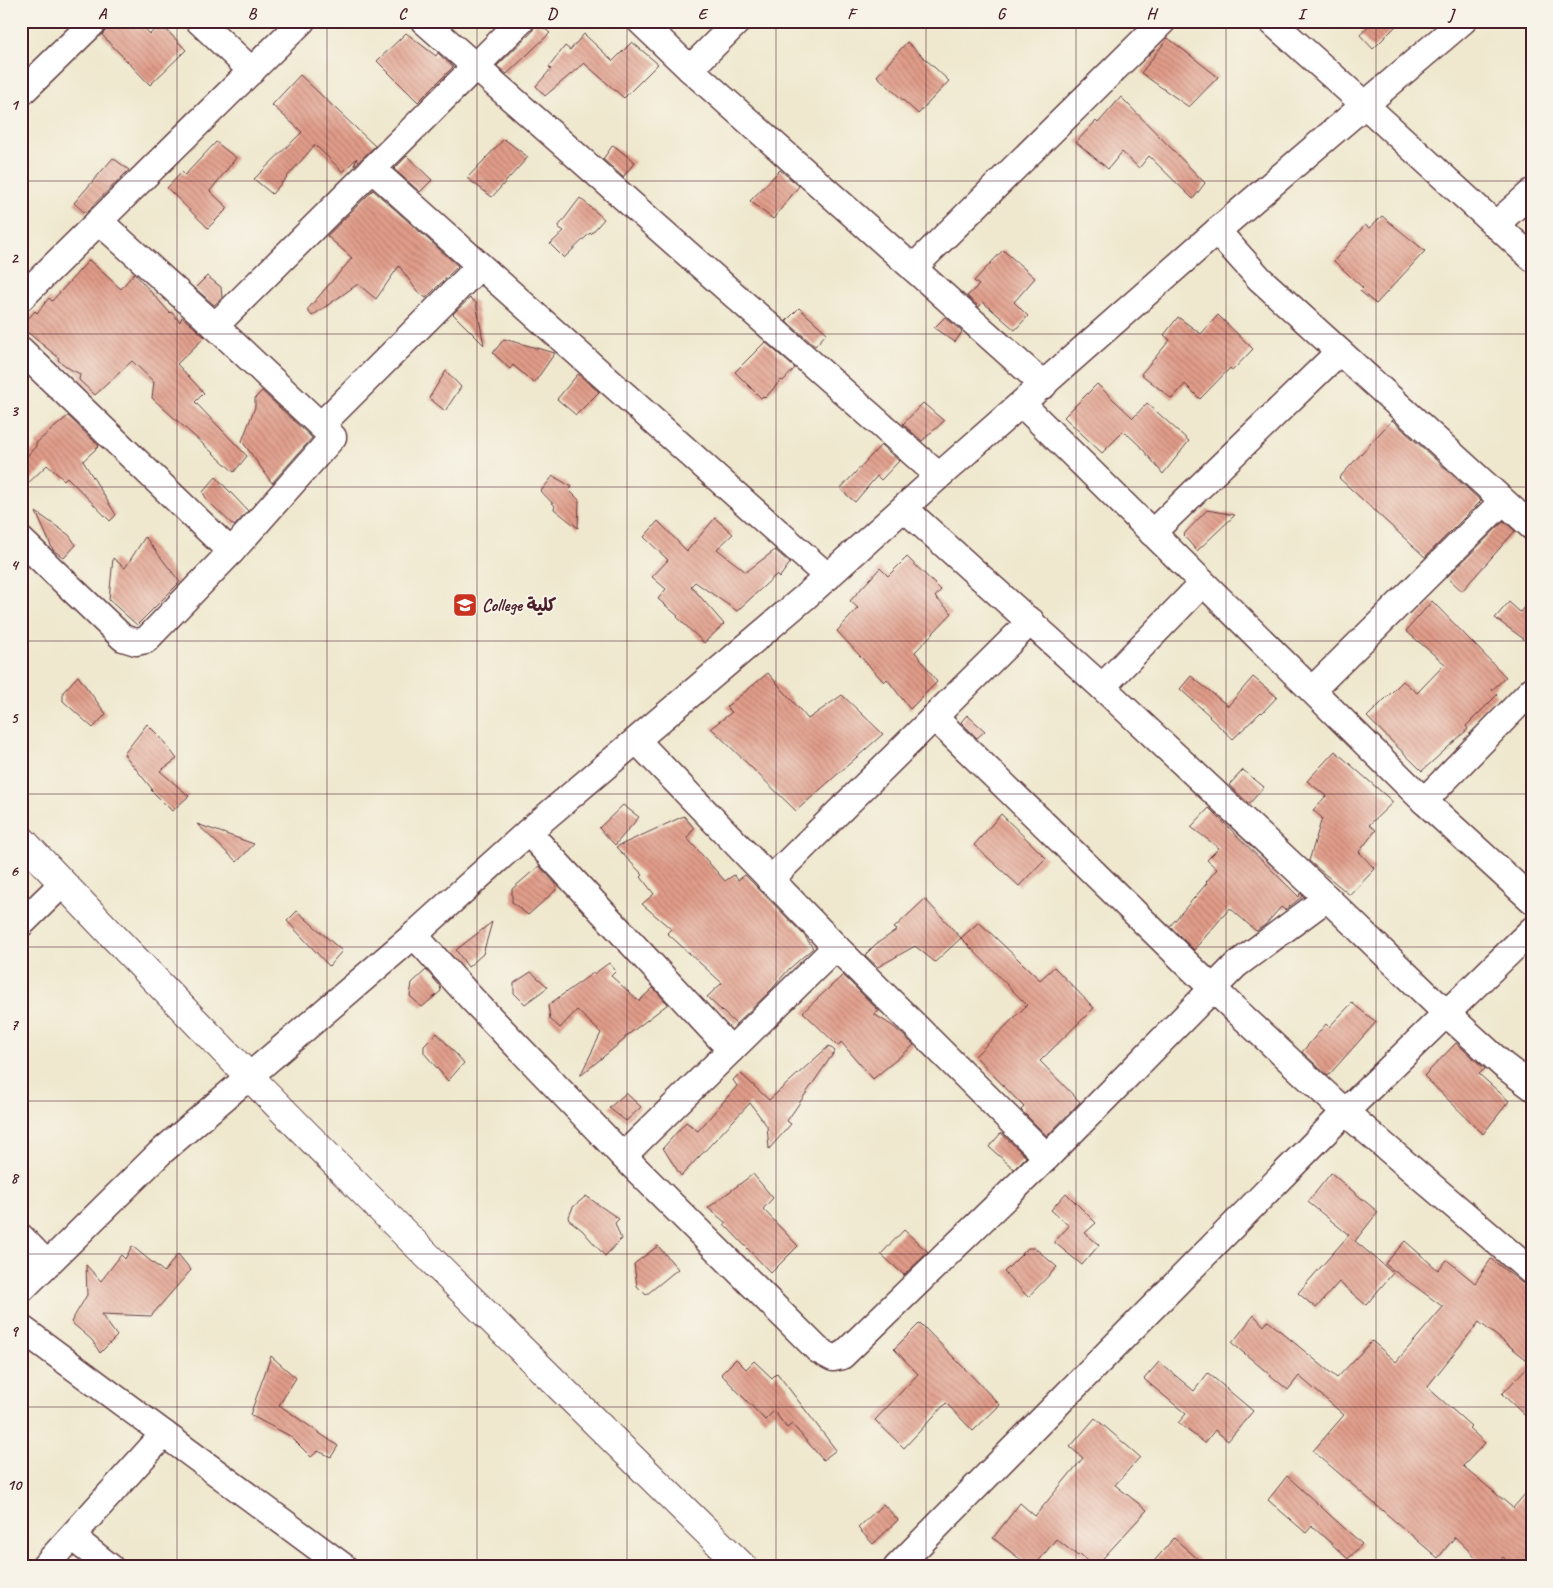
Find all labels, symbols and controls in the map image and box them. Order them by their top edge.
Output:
text: A [98,4,108,24]
text: B [248,4,258,24]
text: C [398,4,408,24]
text: D [547,4,558,24]
text: E [698,4,709,24]
text: F [847,4,858,24]
text: G [997,4,1007,24]
text: H [1146,4,1158,24]
text: I [1298,4,1308,24]
text: J [1447,4,1456,24]
text: 1 [10,95,19,115]
text: 2 [10,248,19,268]
text: 3 [10,401,19,421]
text: 4 [10,555,19,575]
school or university icon: College كلية [452,592,478,618]
place label: College كلية [482,594,556,616]
text: 5 [11,708,20,728]
text: 6 [10,861,19,881]
text: 7 [10,1015,19,1035]
text: 8 [10,1168,19,1188]
text: 9 [10,1321,19,1341]
text: 10 [7,1475,23,1495]

